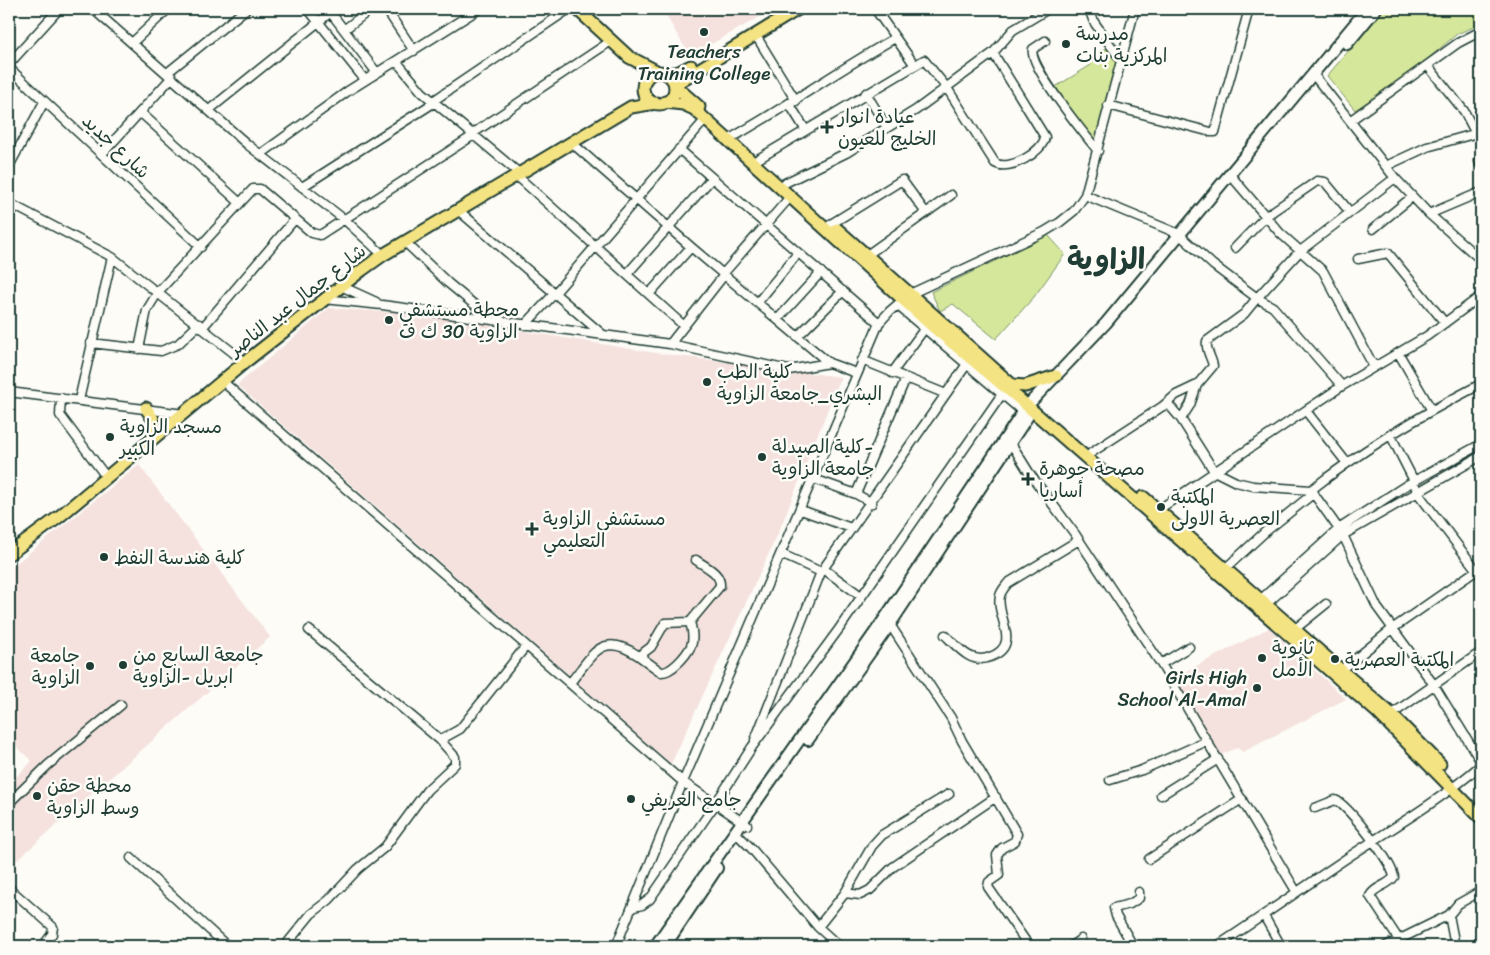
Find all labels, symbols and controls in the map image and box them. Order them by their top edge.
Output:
place label: مدرسة المركزية بنات [1076,17,1167,72]
marker: Teachers Training College [698,26,710,38]
place label: Teachers Training College [638,35,770,90]
marker: مدرسة المركزية بنات [1060,38,1072,50]
place label: عيادة انوار الخليج للعيون [836,100,936,155]
street label: شارع جديد [74,105,158,187]
marker: عيادة انوار الخليج للعيون [820,120,834,134]
district label: الزاوية [1067,234,1145,285]
street label: شارع جمال عبد الناصر [219,235,374,366]
place label: محطة مستشفي الزاوية 30 ك ف [399,293,519,348]
marker: محطة مستشفي الزاوية 30 ك ف [383,314,395,326]
place label: كلية الطب البشري_جامعة الزاوية [717,355,882,410]
marker: كلية الطب البشري_جامعة الزاوية [701,376,713,388]
place label: مسجد الزاوية الكبير [118,410,222,465]
place label: كلية الصيدلة- جامعة الزاوية [772,430,875,485]
marker: مسجد الزاوية الكبير [104,431,116,443]
marker: كلية الصيدلة- جامعة الزاوية [756,451,768,463]
place label: مصحة جوهرة أساريا [1039,452,1145,507]
marker: مصحة جوهرة أساريا [1021,472,1035,486]
place label: المكتبة العصرية الاولى [1171,480,1280,535]
marker: المكتبة العصرية الاولى [1155,501,1167,513]
place label: مستشفى الزاوية التعليمي [543,502,666,557]
marker: مستشفى الزاوية التعليمي [525,522,539,536]
place label: كلية هندسة النفط [114,541,245,574]
marker: كلية هندسة النفط [98,551,110,563]
place label: ثانوية الأمل [1272,631,1314,686]
place label: جامعة السابع من ابريل -الزاوية [133,638,264,693]
place label: جامعة الزاوية [31,639,80,694]
place label: المكتبة العصرية [1345,643,1454,676]
marker: ثانوية الأمل [1256,652,1268,664]
marker: المكتبة العصرية [1329,653,1341,665]
marker: جامعة السابع من ابريل -الزاوية [117,659,129,671]
marker: جامعة الزاوية [84,660,96,672]
place label: Girls High School Al-Amal [1117,661,1248,716]
marker: Girls High School Al-Amal [1251,682,1263,694]
place label: محطة حقن وسط الزاوية [47,769,140,824]
place label: جامع العريفي [641,783,742,816]
marker: محطة حقن وسط الزاوية [31,790,43,802]
marker: جامع العريفي [625,793,637,805]

